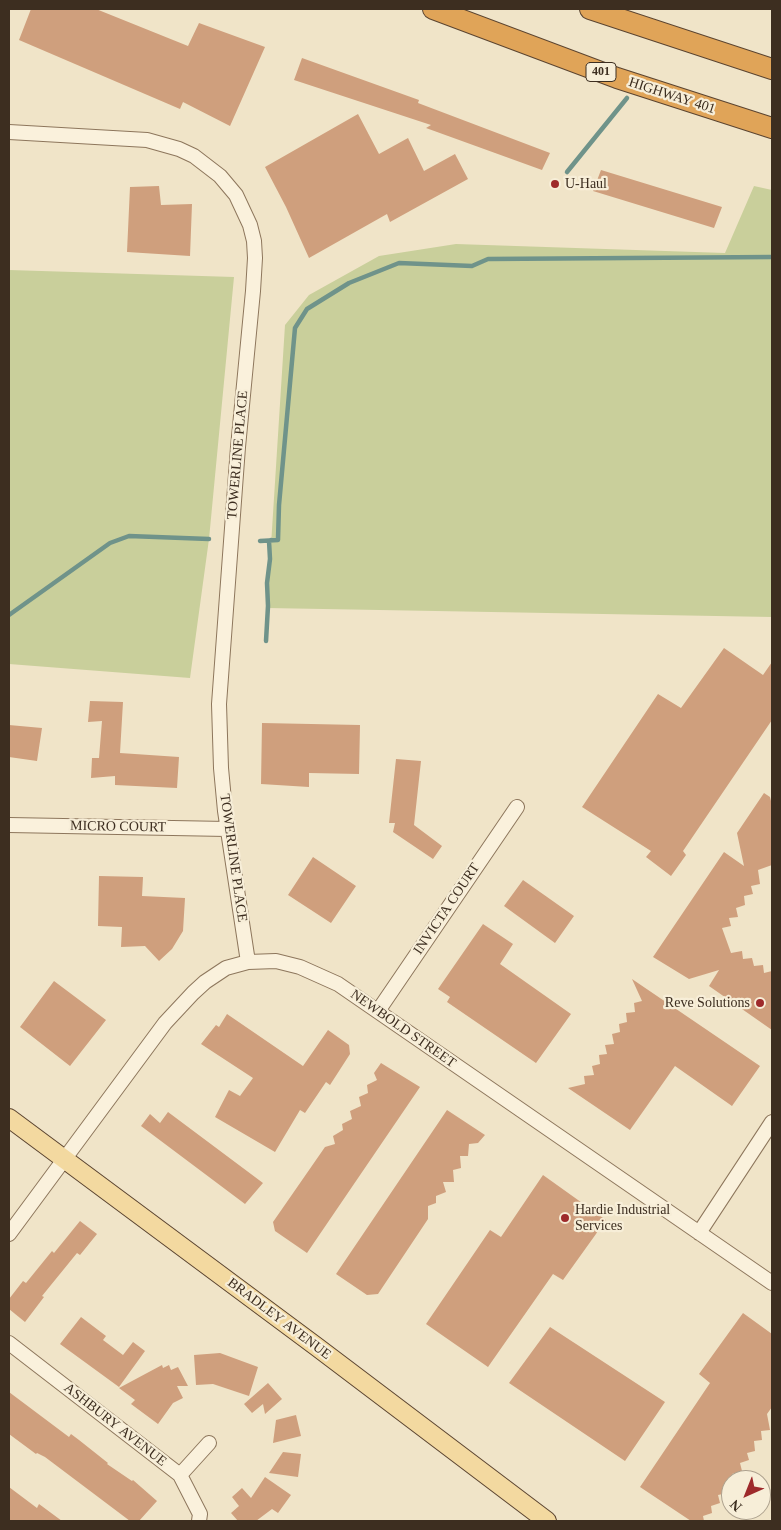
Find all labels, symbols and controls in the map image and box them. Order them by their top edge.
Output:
road number: 401 [586,62,616,82]
street label: HIGHWAY 401 [627,74,717,118]
place label: U-Haul [565,176,607,192]
marker: U-Haul [549,178,561,190]
street label: TOWERLINE PLACE [224,390,252,520]
street label: TOWERLINE PLACE [216,793,250,923]
street label: MICRO COURT [70,818,166,836]
street label: INVICTA COURT [410,860,484,958]
street label: NEWBOLD STREET [347,986,459,1072]
place label: Reve Solutions [665,995,750,1011]
marker: Reve Solutions [754,997,766,1009]
place label: Hardie Industrial Services [575,1202,670,1234]
marker: Hardie Industrial Services [559,1212,571,1224]
street label: BRADLEY AVENUE [224,1275,334,1363]
street label: ASHBURY AVENUE [60,1380,170,1470]
north arrow [721,1470,771,1520]
text: N [727,1497,745,1514]

